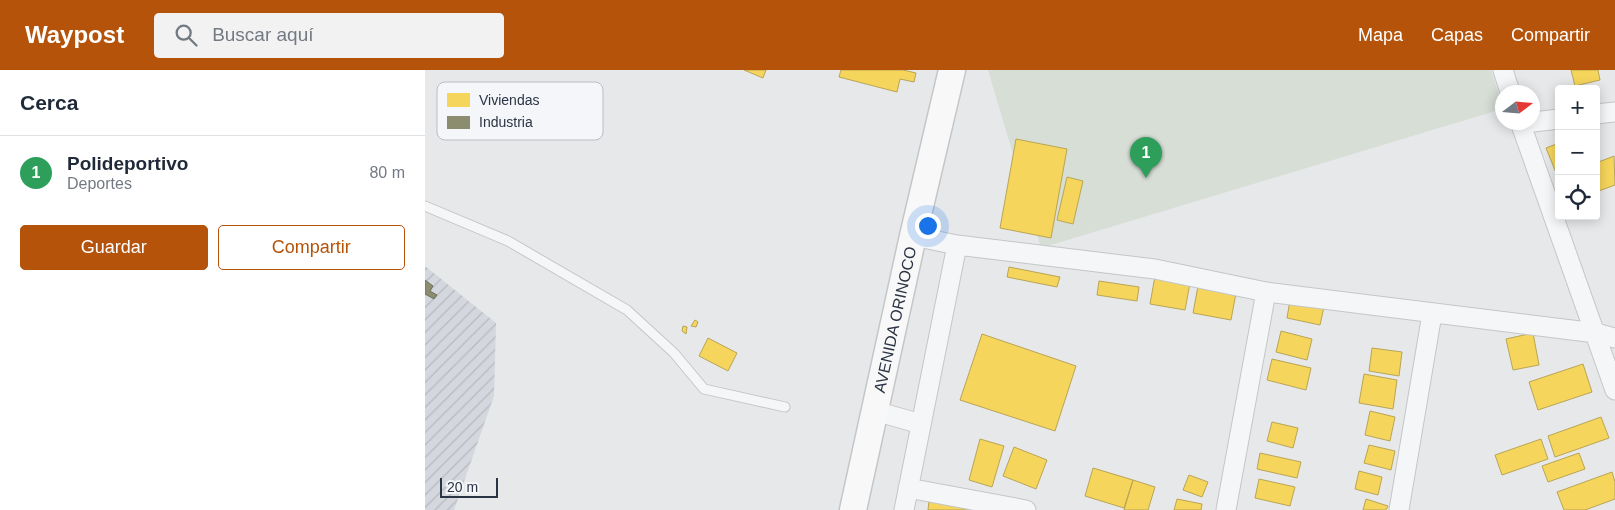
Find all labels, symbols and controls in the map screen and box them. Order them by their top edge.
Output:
search box [154,13,504,58]
text: Waypost [25,21,124,48]
icon: search [172,21,200,49]
text: Buscar aquí [212,24,314,45]
text: Mapa [1358,25,1403,45]
text: Capas [1431,25,1483,45]
text: Compartir [1511,25,1590,45]
legend [437,82,603,140]
north arrow [1495,85,1540,130]
map controls [1555,85,1600,220]
button: + [1555,85,1600,130]
text: Cerca [20,91,78,114]
text: Viviendas [479,92,539,108]
text: Industria [479,114,533,130]
button: − [1555,130,1600,175]
pin: 1 [1130,137,1162,178]
text: Polideportivo [67,153,188,174]
text: 1 [32,164,40,181]
text: 80 m [369,164,405,181]
text: Deportes [67,175,132,192]
button: locate [1555,175,1600,220]
your location [915,213,941,239]
button: Guardar [20,225,208,270]
button: Compartir [218,225,405,270]
street label: AVENIDA ORINOCO [870,245,919,394]
scale bar [440,475,497,498]
text: 20 m [447,479,478,495]

